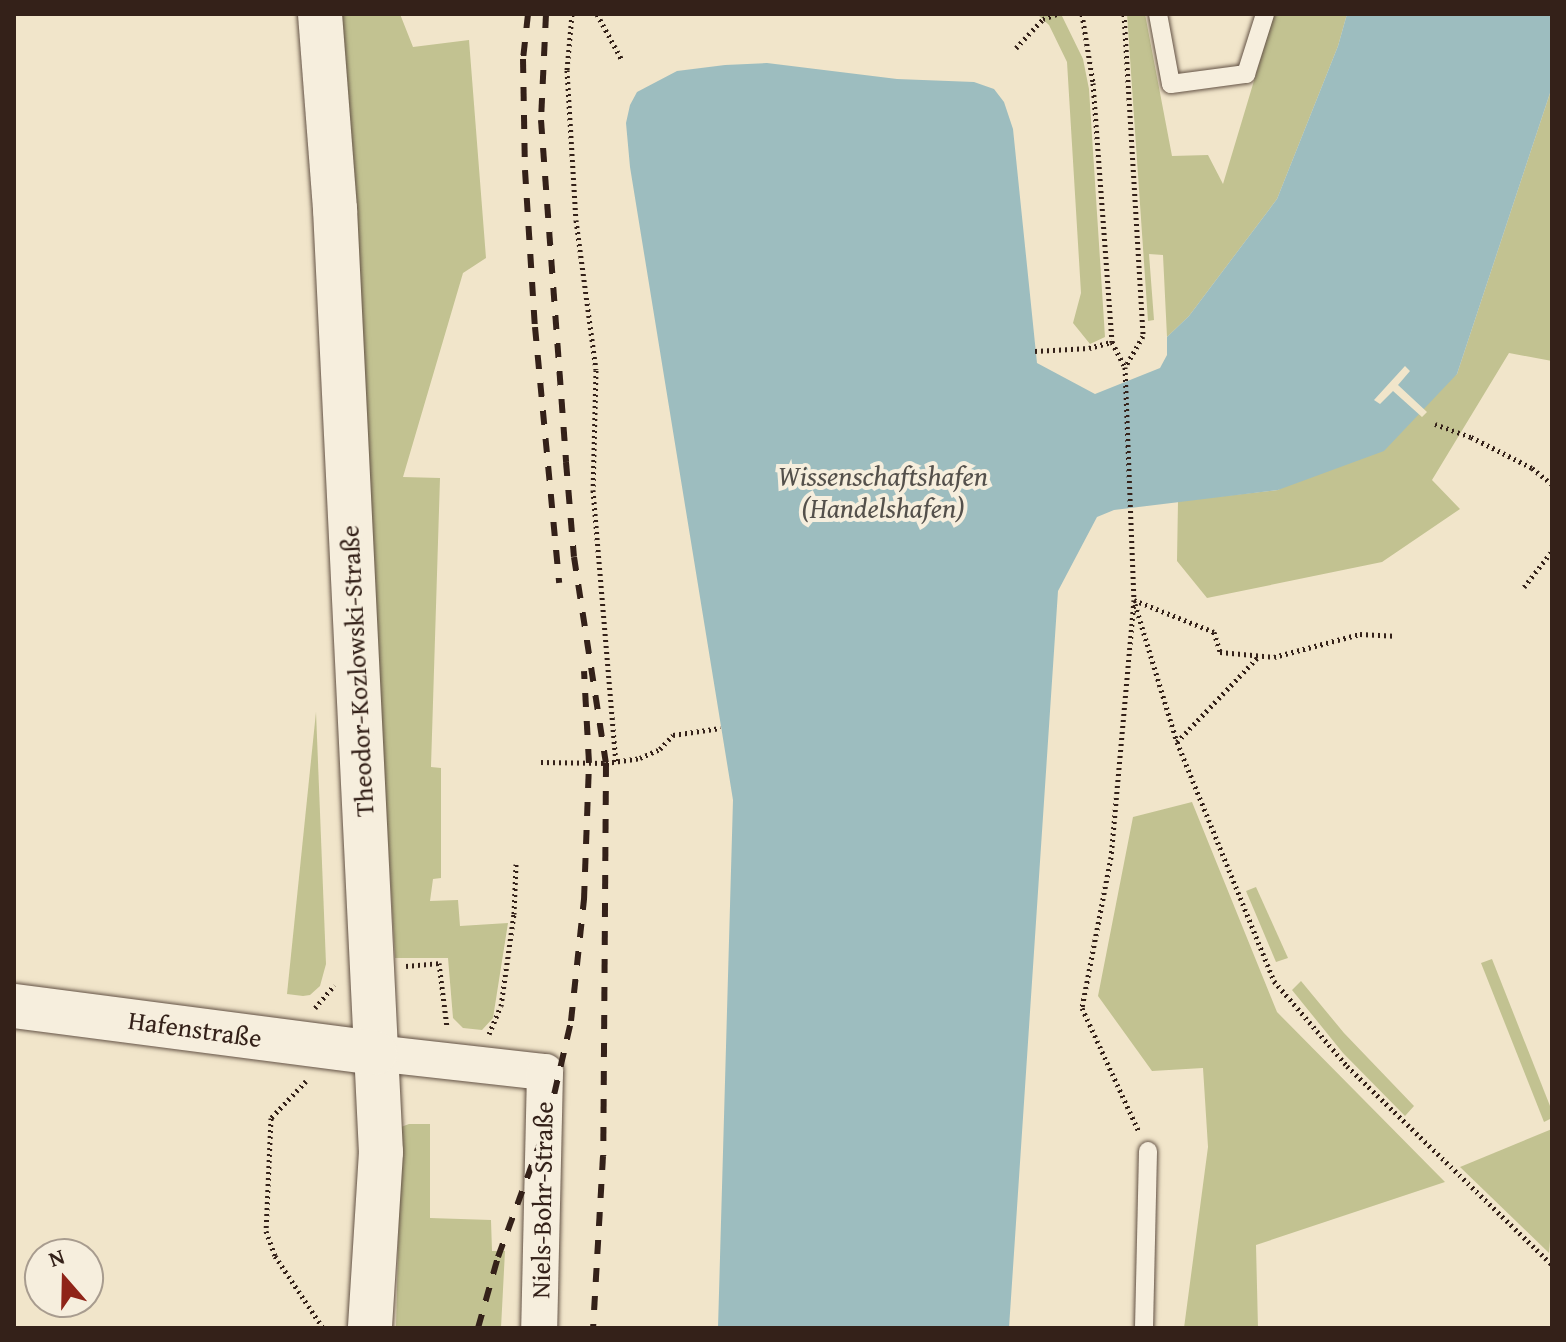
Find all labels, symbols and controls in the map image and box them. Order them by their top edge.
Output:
water label: Wissenschaftshafen (Handelshafen) [778,459,988,525]
street label: Theodor-Kozlowski-Straße [334,524,380,818]
street label: Hafenstraße [126,1004,264,1054]
street label: Niels-Bohr-Straße [525,1101,559,1299]
north arrow [24,1238,104,1318]
text: N [44,1240,69,1275]

